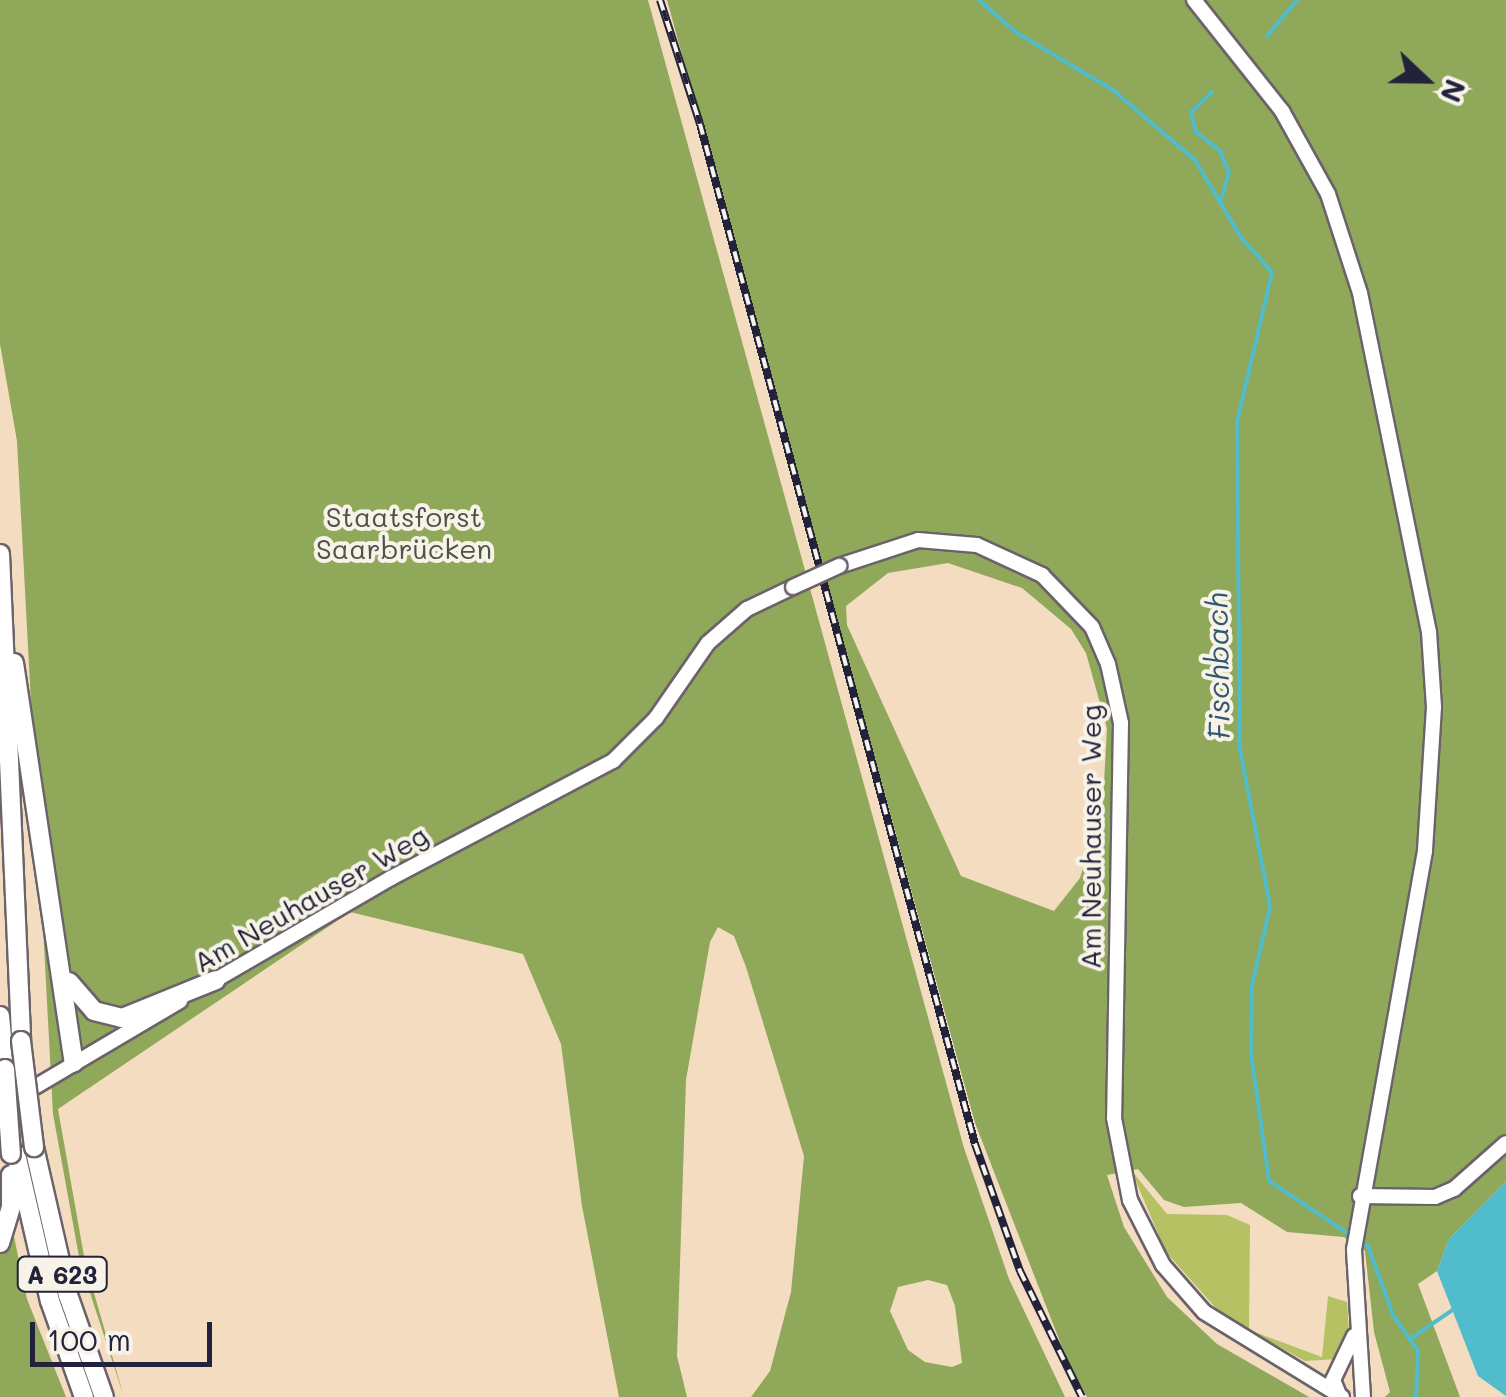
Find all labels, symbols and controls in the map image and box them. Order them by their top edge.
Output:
north arrow [1376,30,1476,130]
text: N [1433,75,1474,108]
park label: Staatsforst Saarbrücken [316,499,492,565]
water label: Fischbach [1198,592,1236,740]
street label: Am Neuhauser Weg [1073,705,1107,969]
street label: Am Neuhauser Weg [187,817,433,979]
road number: A 623 [15,1254,110,1294]
scale bar [35,1302,218,1364]
text: 100 m [47,1319,131,1359]

